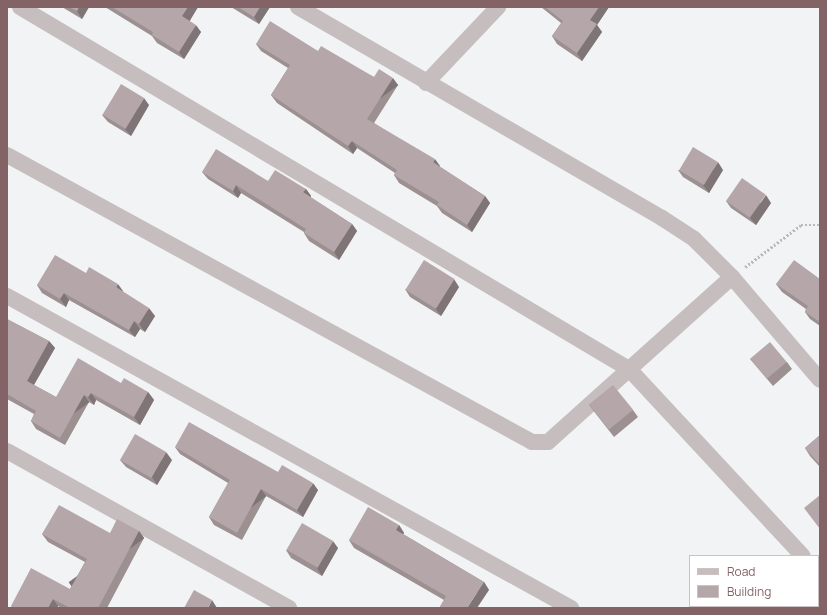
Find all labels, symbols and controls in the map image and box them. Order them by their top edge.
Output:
legend [689,555,819,607]
text: Road [727,563,755,580]
text: Building [727,583,771,600]

